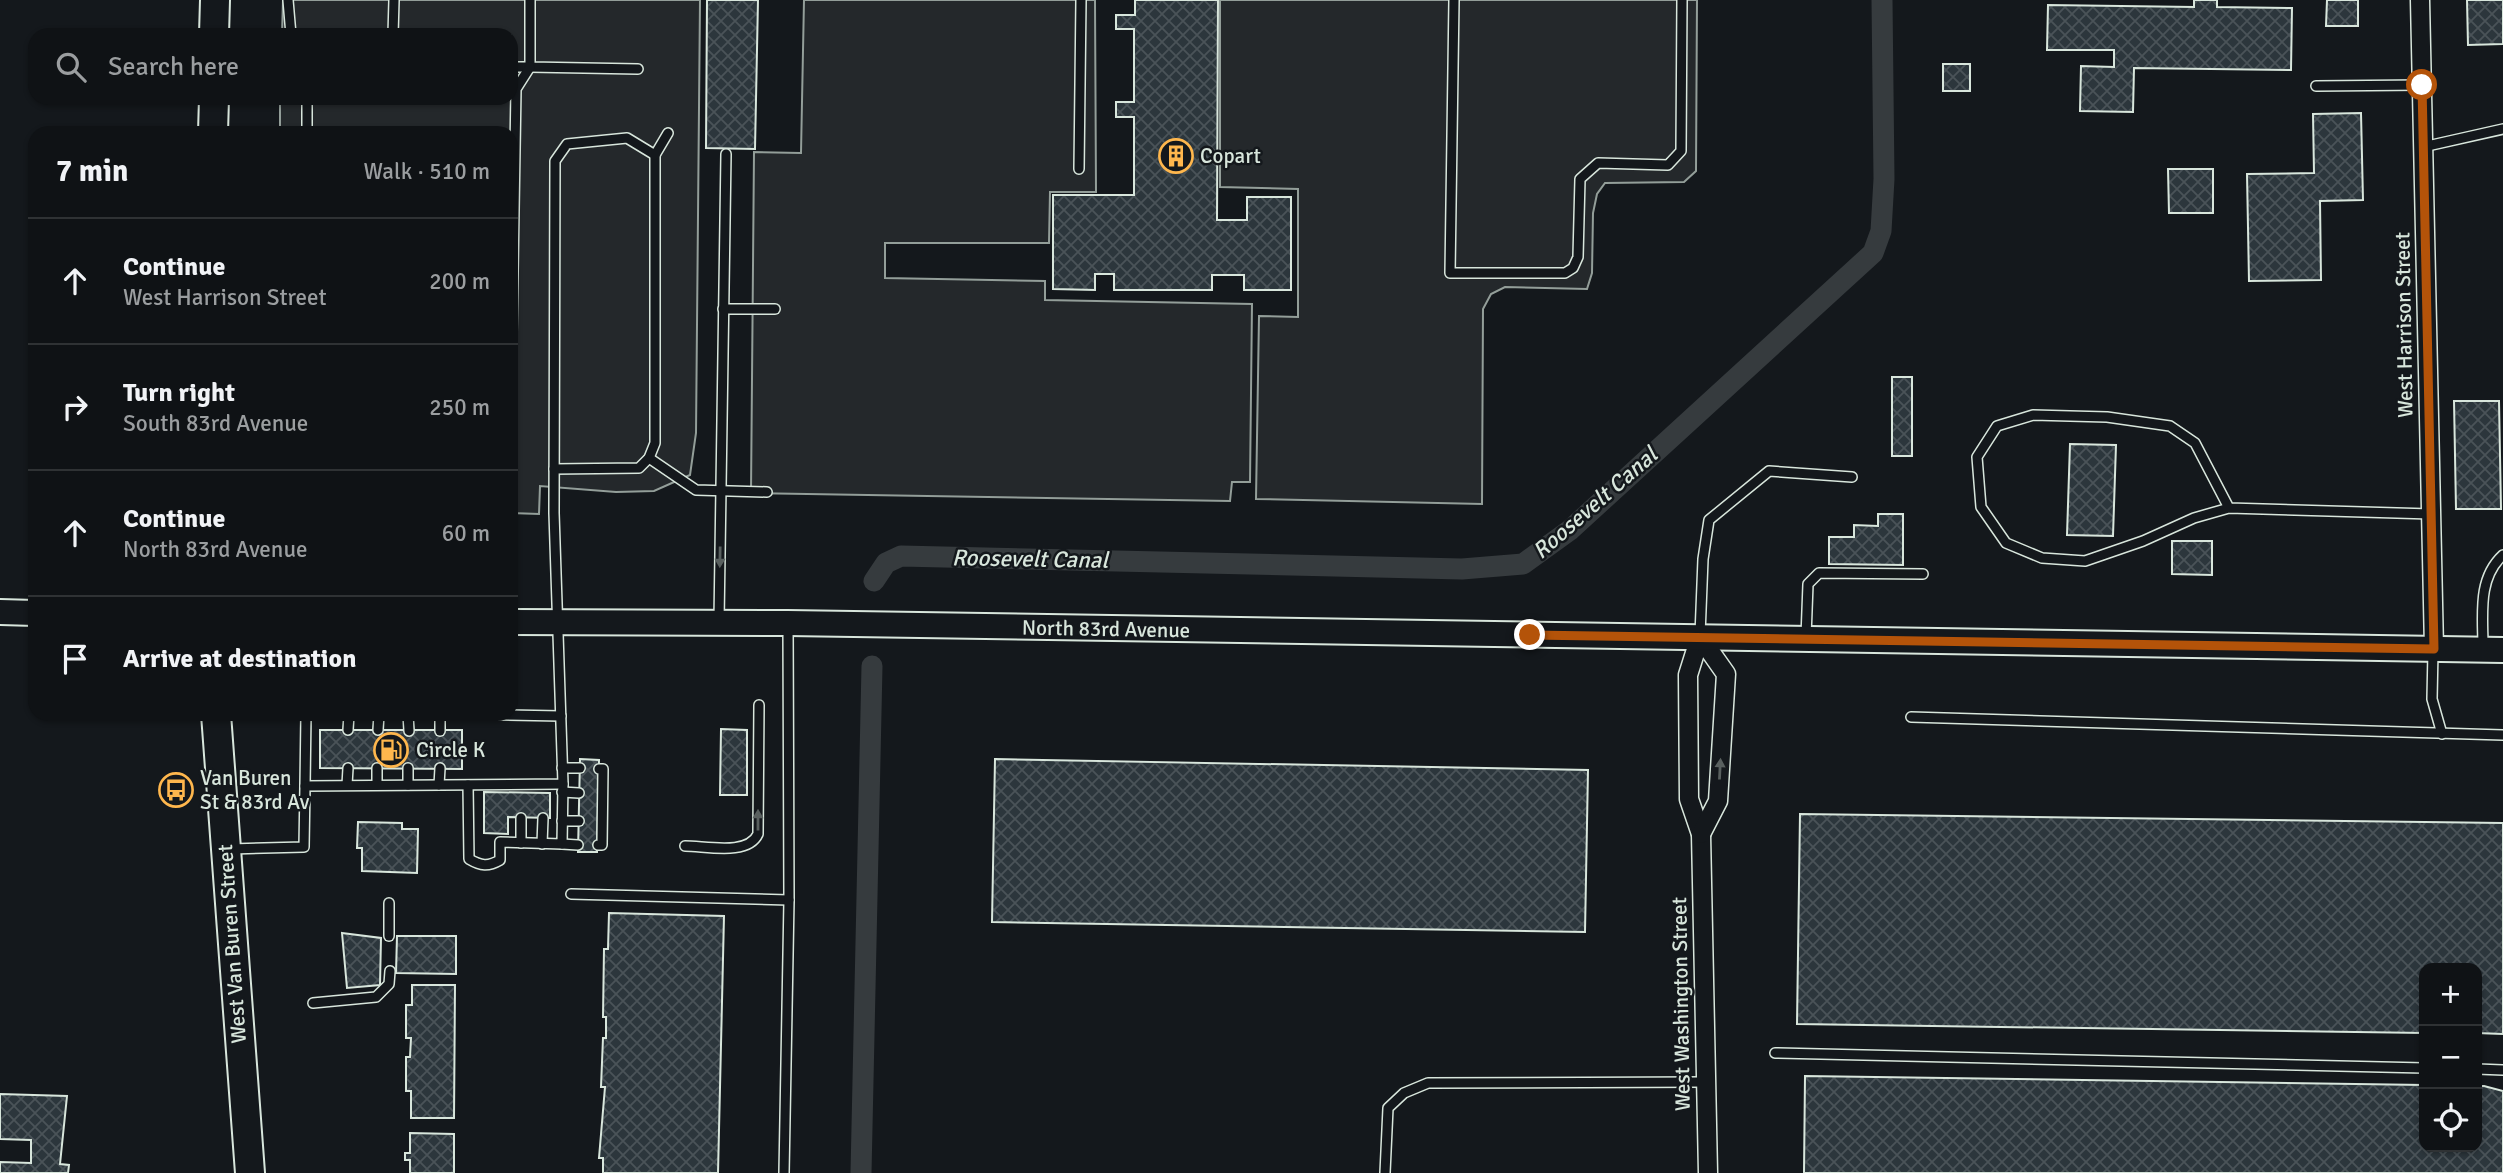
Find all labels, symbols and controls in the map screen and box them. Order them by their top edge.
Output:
search box [28,28,518,105]
icon: search [52,48,90,86]
text: Search here [108,51,239,83]
route start [2406,69,2437,100]
building icon: Copart [1157,137,1195,175]
place label: Copart [1200,143,1261,169]
text: 7 min [56,153,128,190]
text: Walk · 510 m [364,157,490,186]
street label: West Harrison Street [2389,232,2419,418]
text: Continue [123,251,225,283]
icon: ahead [56,262,94,300]
text: 200 m [429,267,490,296]
text: West Harrison Street [123,283,327,312]
text: Turn right [123,377,235,409]
icon: right [56,388,94,426]
text: 250 m [429,393,490,422]
text: South 83rd Avenue [123,409,308,438]
water label: Roosevelt Canal [1527,439,1665,565]
text: Continue [123,503,225,535]
icon: ahead [56,514,94,552]
text: 60 m [442,519,490,548]
text: North 83rd Avenue [123,535,307,564]
water label: Roosevelt Canal [952,543,1111,575]
one-way arrow [714,546,726,568]
street label: North 83rd Avenue [1022,615,1190,643]
route end [1514,619,1545,650]
icon: arrive [56,640,94,678]
text: Arrive at destination [123,643,356,675]
fuel station icon: Circle K [372,731,410,769]
place label: Circle K [416,737,486,763]
one-way arrow [1715,758,1726,780]
place label: Van Buren St & 83rd Av [200,765,310,815]
bus stop icon: Van Buren St & 83rd Av [157,771,195,809]
one-way arrow [752,809,764,831]
street label: West Van Buren Street [212,844,252,1044]
street label: West Washington Street [1666,897,1696,1111]
map controls [2419,963,2482,1152]
button: + [2419,963,2482,1026]
button: − [2419,1026,2482,1089]
button: locate [2419,1089,2482,1152]

